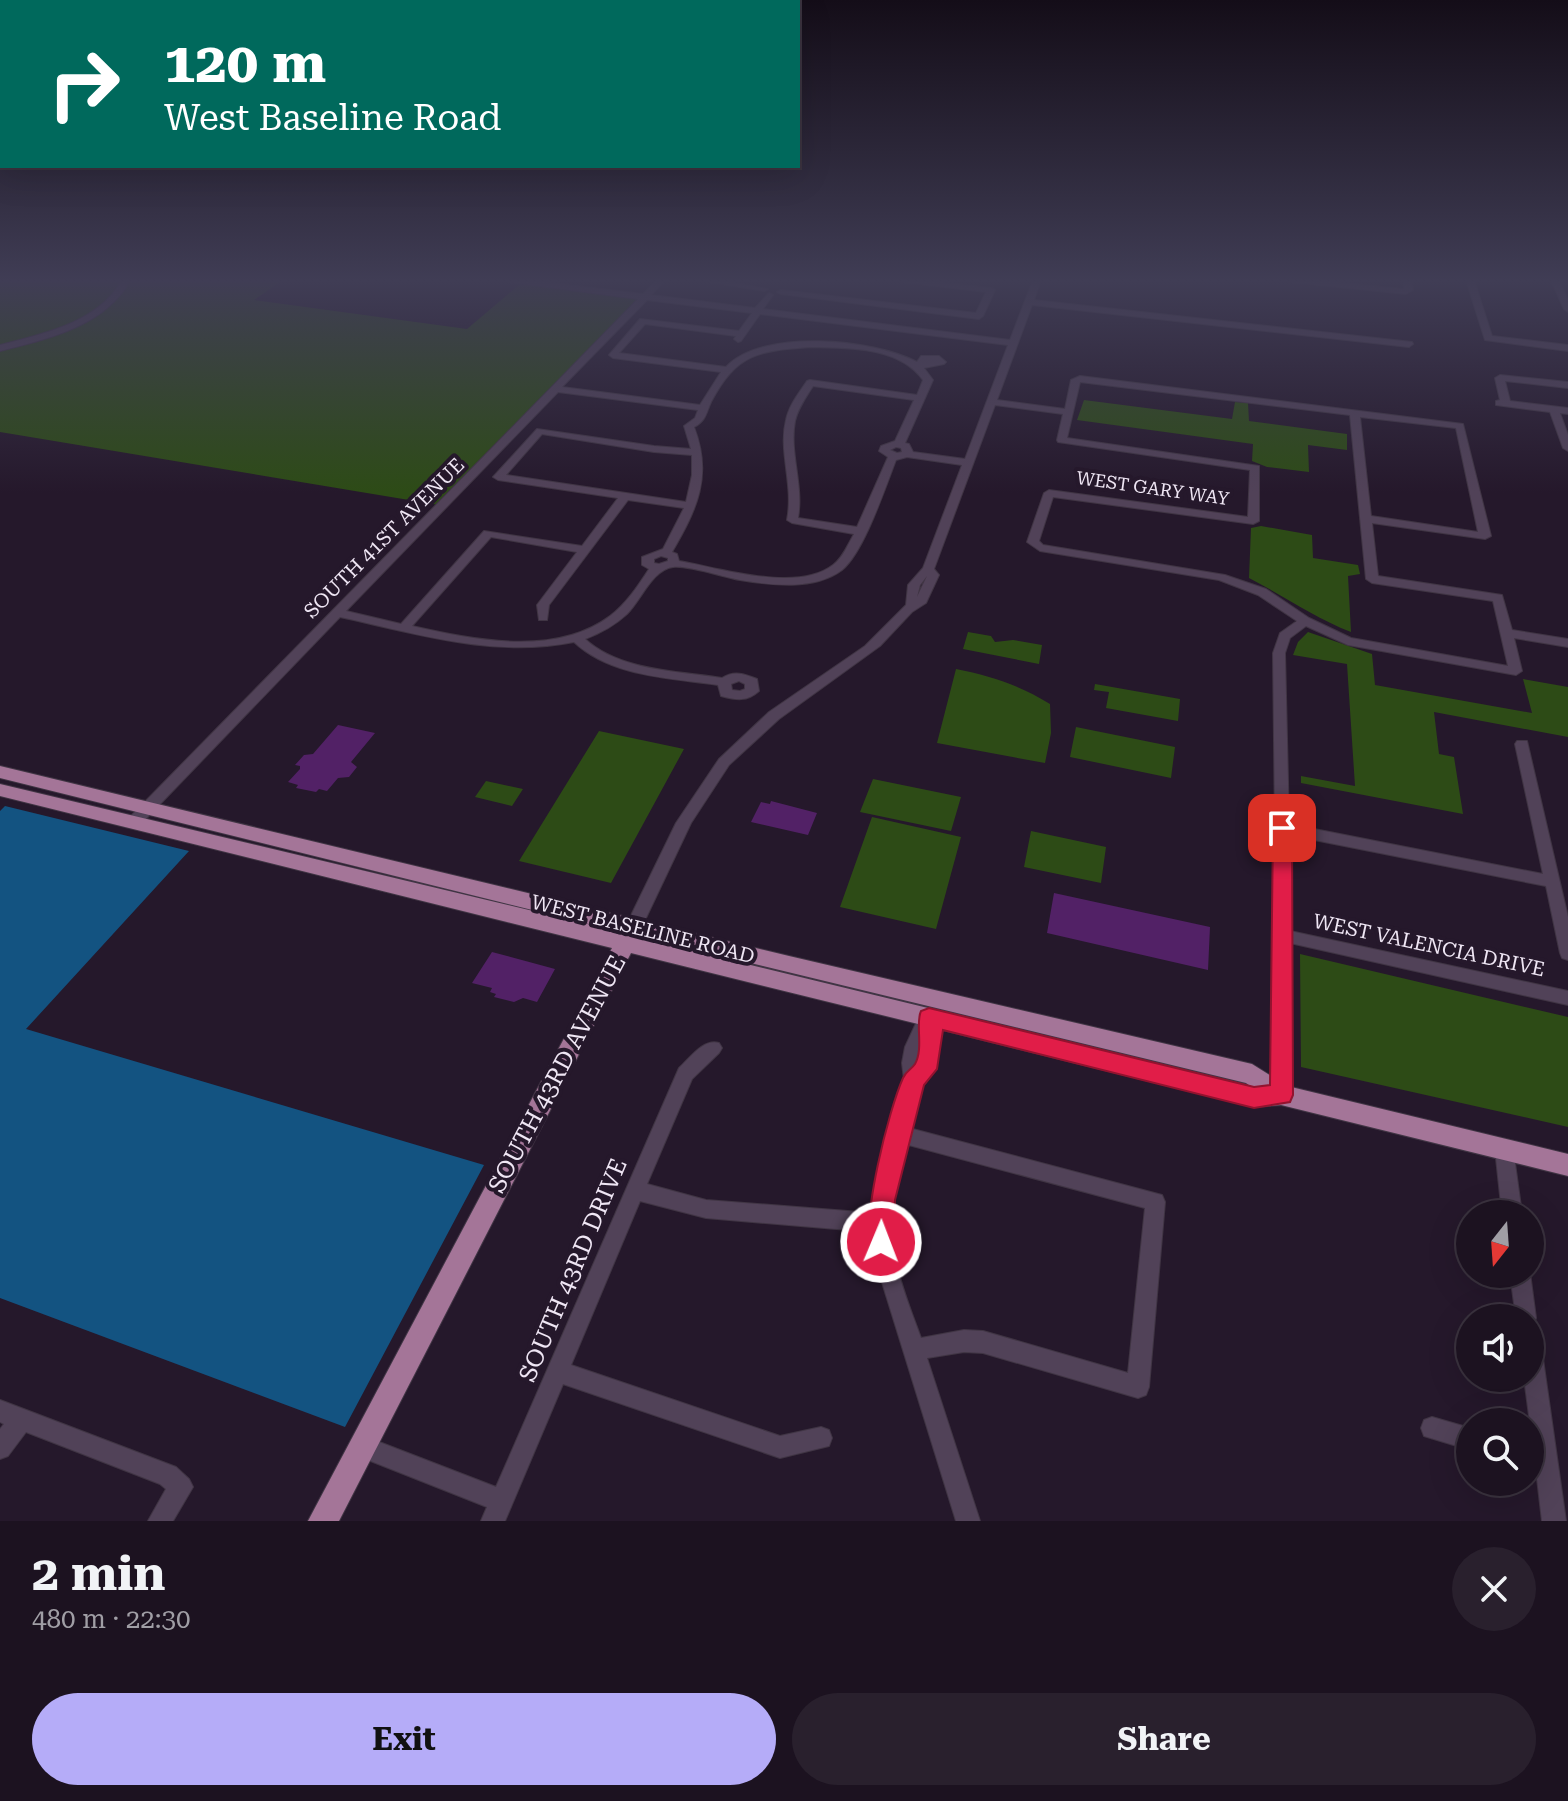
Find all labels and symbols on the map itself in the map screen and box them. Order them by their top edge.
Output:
street label: SOUTH 41ST AVENUE [299,453,469,623]
street label: WEST GARY WAY [1075,467,1232,509]
pin [1248,794,1316,862]
street label: WEST BASELINE ROAD [529,890,757,968]
street label: WEST VALENCIA DRIVE [1311,909,1547,981]
street label: SOUTH 43RD AVENUE [482,951,632,1197]
street label: SOUTH 43RD DRIVE [513,1154,633,1386]
position arrow [839,1200,923,1284]
north arrow [1456,1200,1544,1288]

